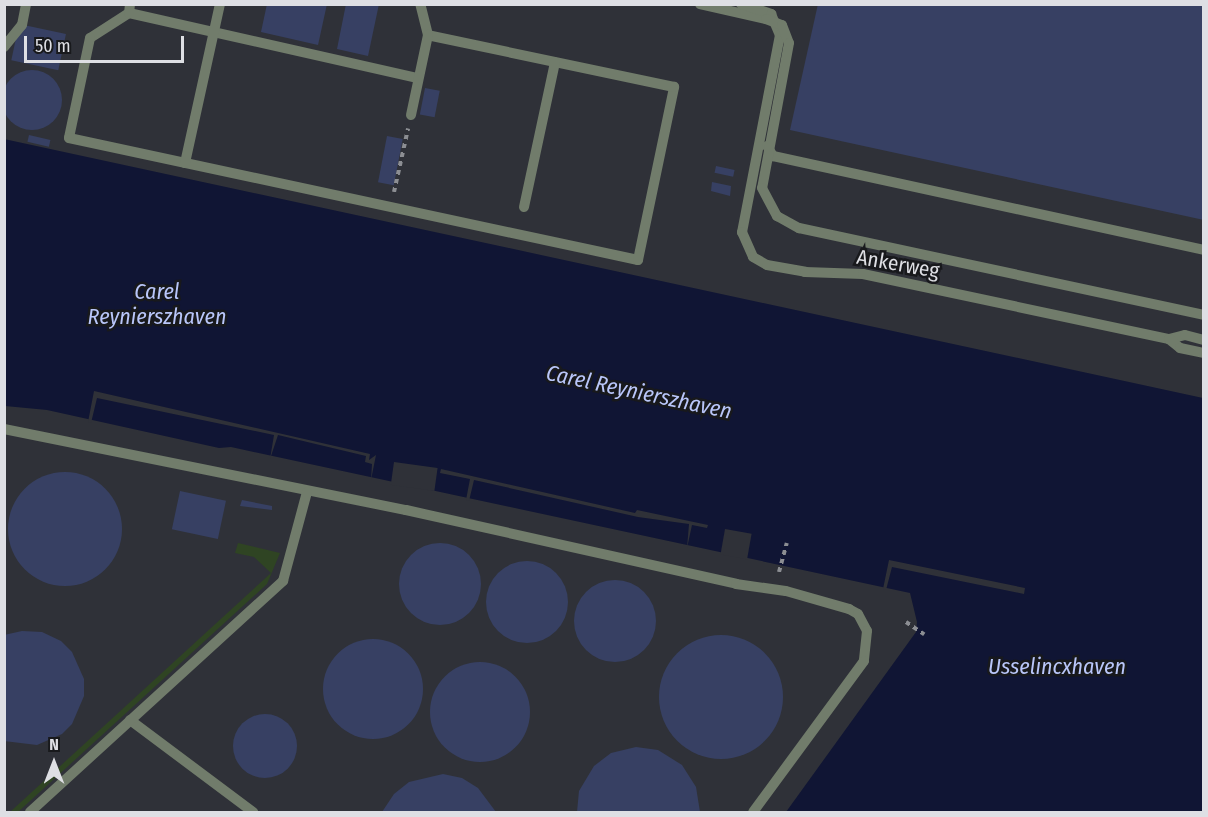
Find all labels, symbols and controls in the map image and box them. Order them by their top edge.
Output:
scale bar [27,24,188,62]
text: 50 m [35,35,71,57]
street label: Ankerweg [855,244,941,284]
water label: Carel Reynierszhaven [88,278,226,330]
water label: Carel Reynierszhaven [544,359,734,425]
water label: Usselincxhaven [988,654,1126,680]
north arrow [24,733,84,793]
text: N [49,735,59,754]

